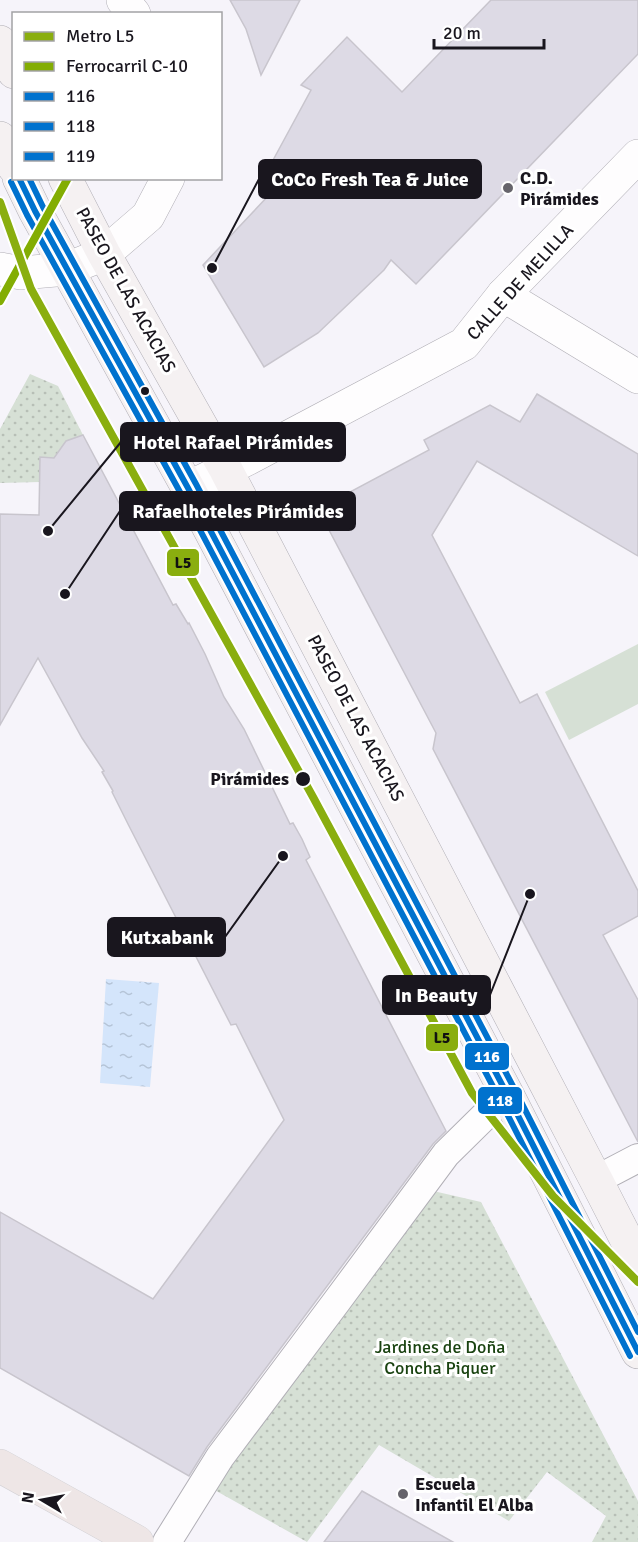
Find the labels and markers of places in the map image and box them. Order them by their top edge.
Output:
callout: CoCo Fresh Tea & Juice [259,160,481,198]
place label: C.D. Pirámides [520,167,599,210]
marker: C.D. Pirámides [501,181,515,195]
unlabelled marker [139,385,151,397]
callout: Hotel Rafael Pirámides [121,423,345,461]
callout: Rafaelhoteles Pirámides [120,492,355,530]
place label: Pirámides [210,768,289,790]
marker: Pirámides [294,770,312,788]
callout: Kutxabank [108,918,225,956]
callout: In Beauty [383,976,490,1014]
place label: Escuela Infantil El Alba [415,1473,534,1516]
marker: Escuela Infantil El Alba [396,1487,410,1501]

